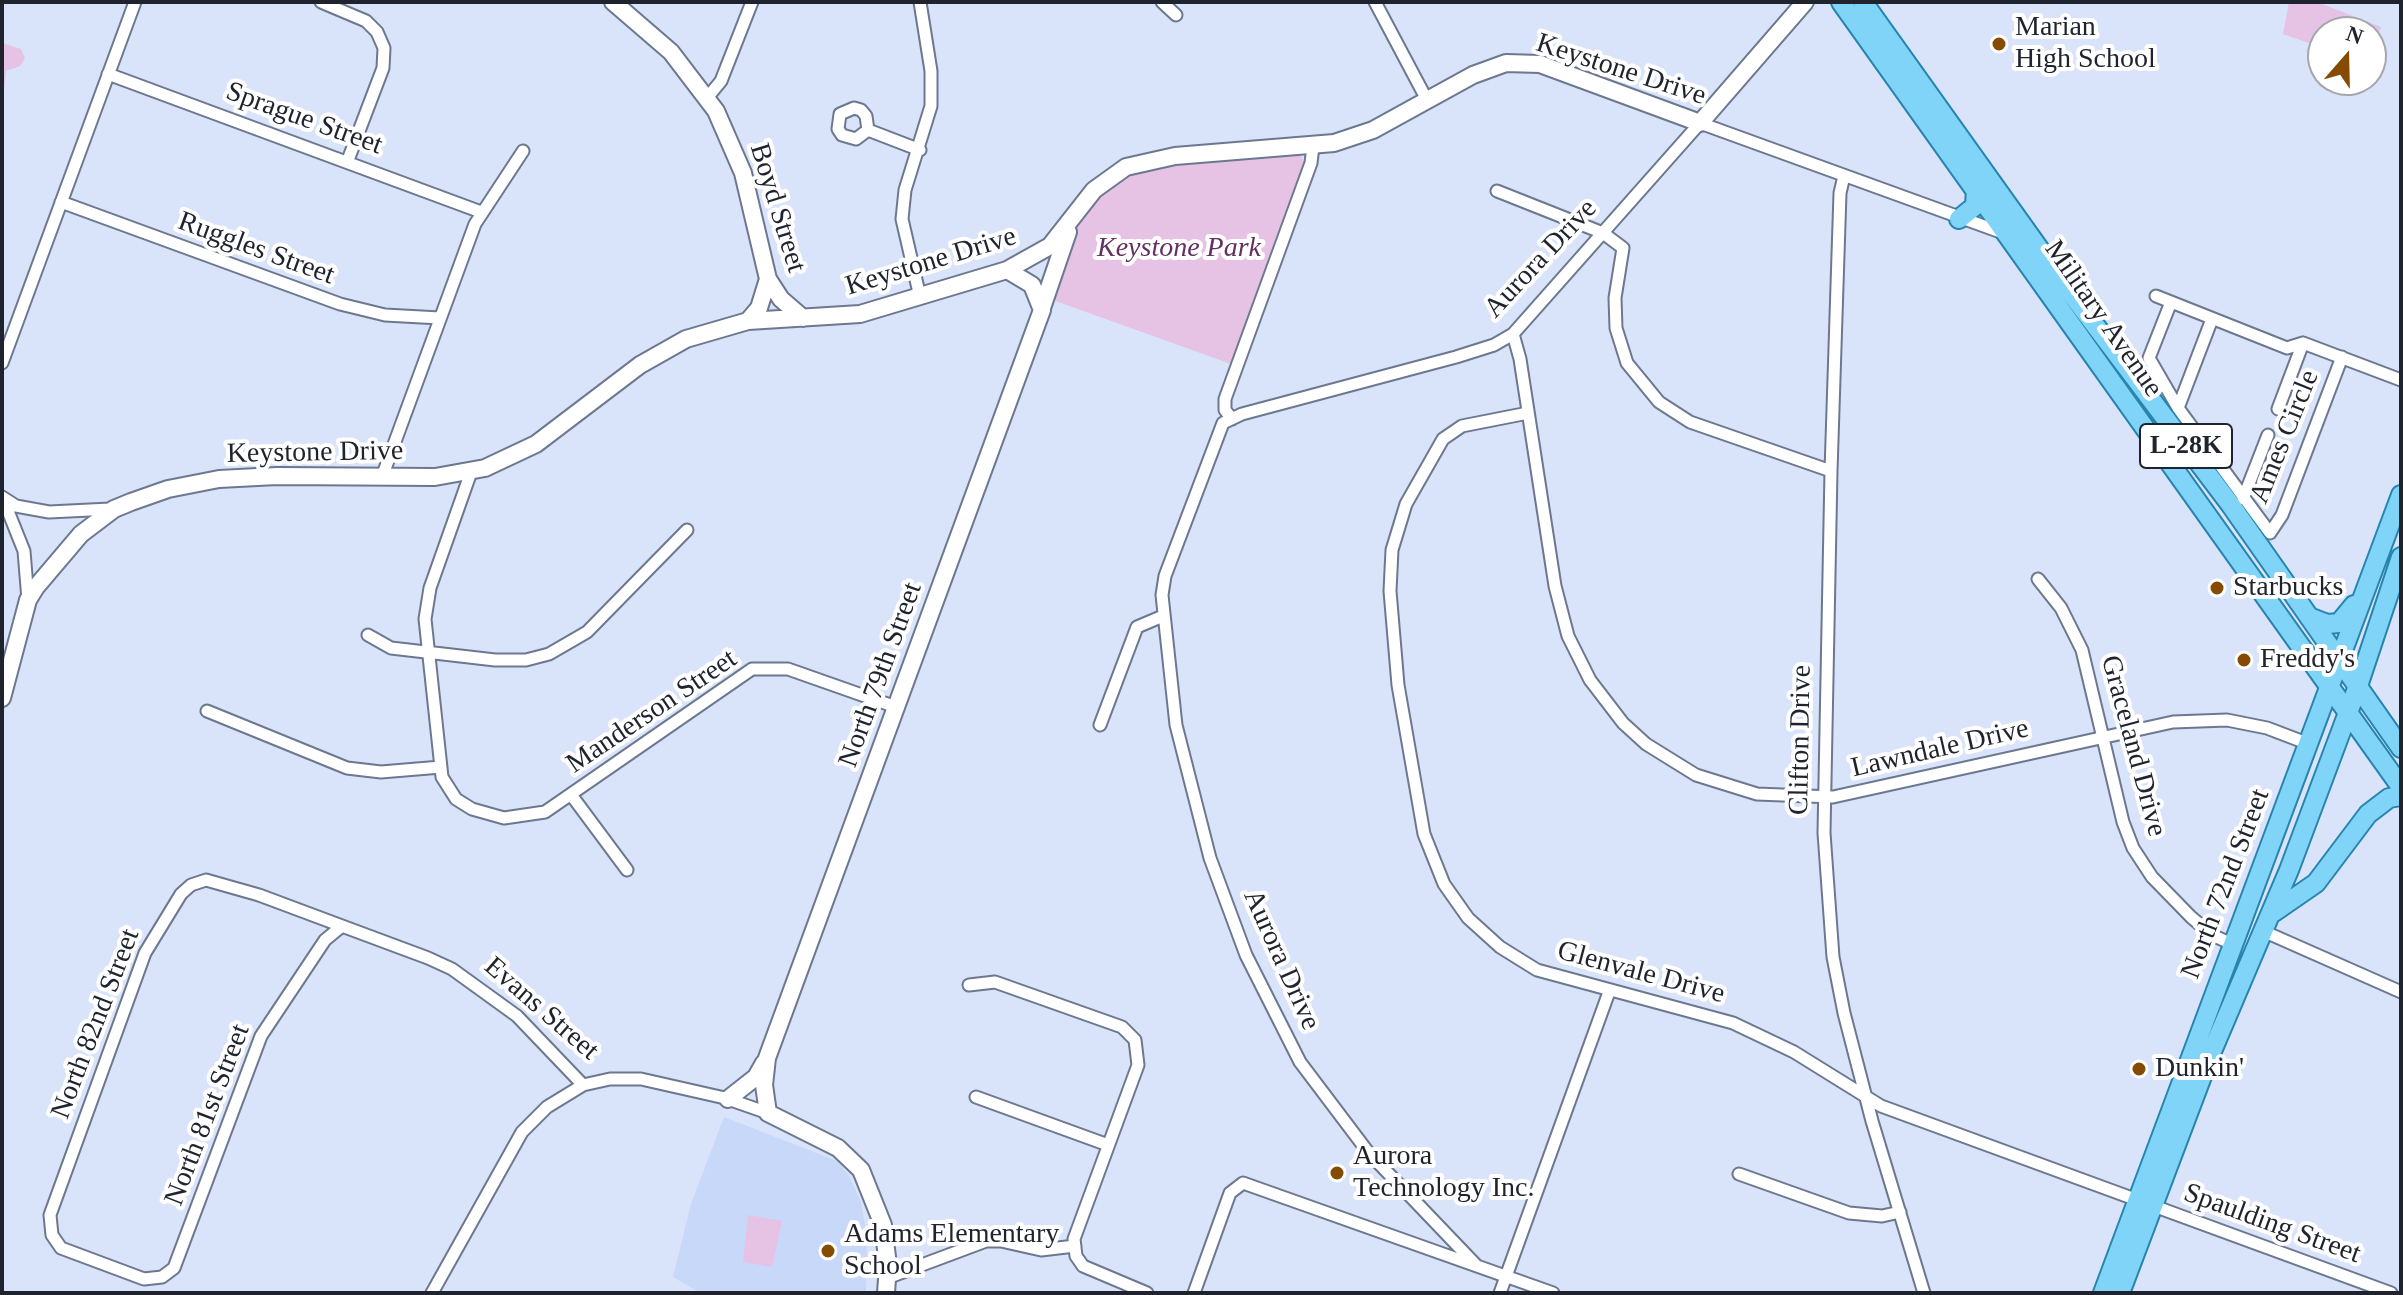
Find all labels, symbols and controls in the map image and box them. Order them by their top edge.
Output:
place label: Marian High School [2015,11,2156,77]
north arrow [2307,16,2387,96]
text: N [2343,20,2366,49]
street label: Keystone Drive [1532,27,1710,113]
marker: Marian High School [1990,35,2008,53]
street label: Sprague Street [221,75,387,163]
street label: Boyd Street [741,140,813,276]
street label: Aurora Drive [1478,193,1604,325]
street label: Ruggles Street [173,205,339,293]
street label: Keystone Drive [842,220,1020,304]
park label: Keystone Park [1097,232,1261,266]
street label: Military Avenue [2037,234,2169,404]
street label: Ames Circle [2243,365,2327,509]
road number: L-28K [2140,424,2232,468]
street label: Keystone Drive [226,435,404,471]
place label: Starbucks [2233,571,2343,605]
street label: North 79th Street [832,578,930,772]
marker: Starbucks [2208,579,2226,597]
street label: Manderson Street [560,643,744,781]
place label: Freddy's [2260,643,2355,677]
marker: Freddy's [2235,651,2253,669]
street label: Graceland Drive [2093,652,2173,840]
street label: Clifton Drive [1783,665,1819,815]
street label: Lawndale Drive [1848,712,2032,786]
street label: North 72nd Street [2174,784,2278,984]
street label: Aurora Drive [1235,885,1327,1035]
street label: North 82nd Street [44,924,148,1124]
street label: Glenvale Drive [1554,935,1728,1011]
street label: Evans Street [477,950,605,1068]
street label: North 81st Street [158,1020,258,1210]
place label: Dunkin' [2155,1052,2244,1086]
marker: Dunkin' [2130,1060,2148,1078]
place label: Aurora Technology Inc. [1353,1140,1535,1206]
marker: Aurora Technology Inc. [1328,1164,1346,1182]
street label: Spaulding Street [2179,1176,2365,1272]
place label: Adams Elementary School [844,1218,1059,1284]
marker: Adams Elementary School [819,1242,837,1260]

